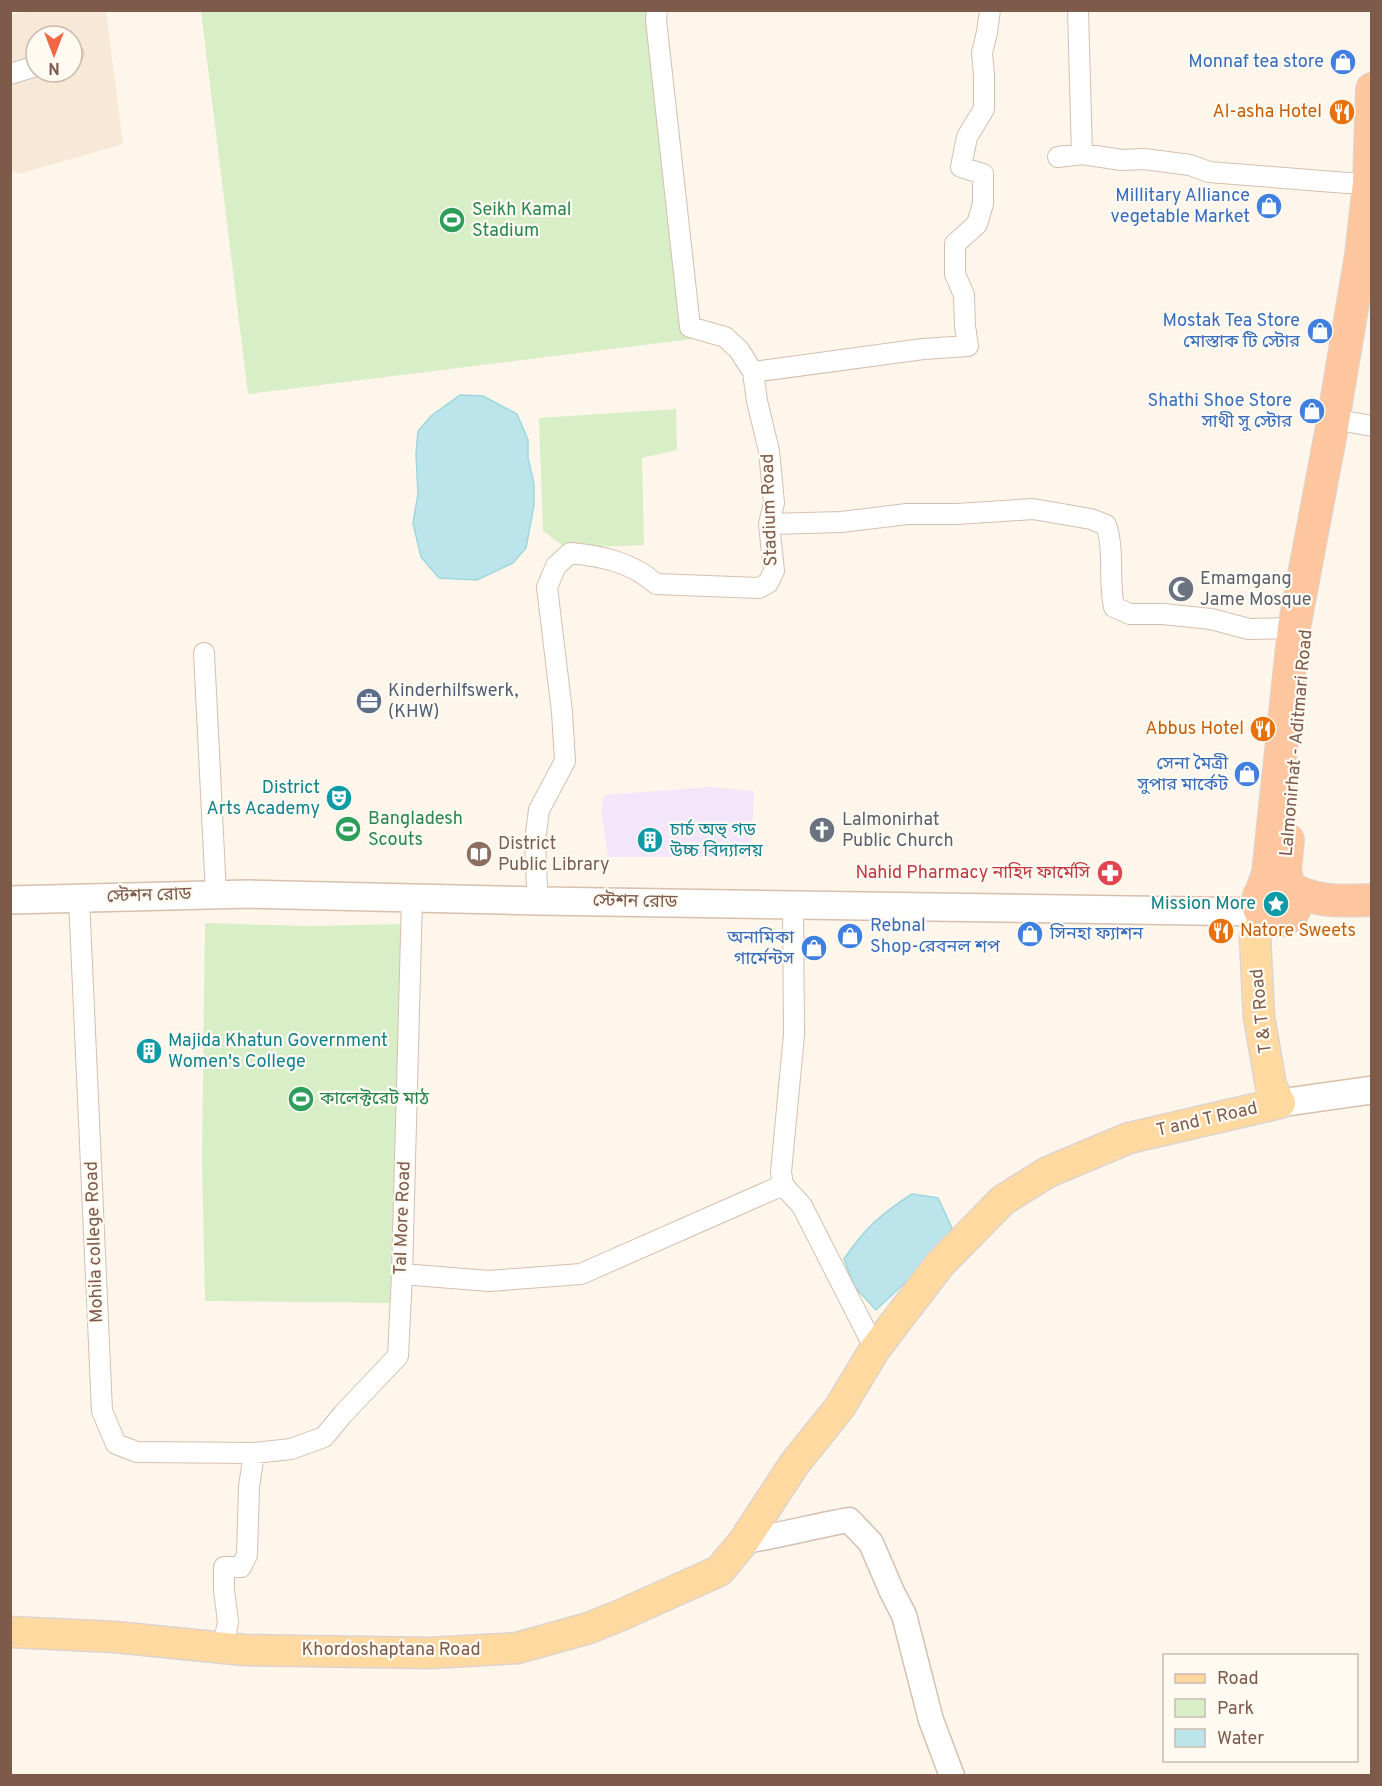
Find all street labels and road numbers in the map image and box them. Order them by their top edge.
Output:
street label: Stadium Road [757,453,783,567]
street label: Lalmonirhat - Aditmari Road [1276,629,1318,857]
street label: স্টেশন রোড [106,883,192,909]
street label: স্টেশন রোড [592,890,678,914]
street label: T & T Road [1246,967,1278,1055]
street label: T and T Road [1154,1097,1260,1143]
street label: Tal More Road [390,1160,416,1276]
street label: Mohila college Road [81,1161,109,1323]
street label: Khordoshaptana Road [301,1639,481,1662]

